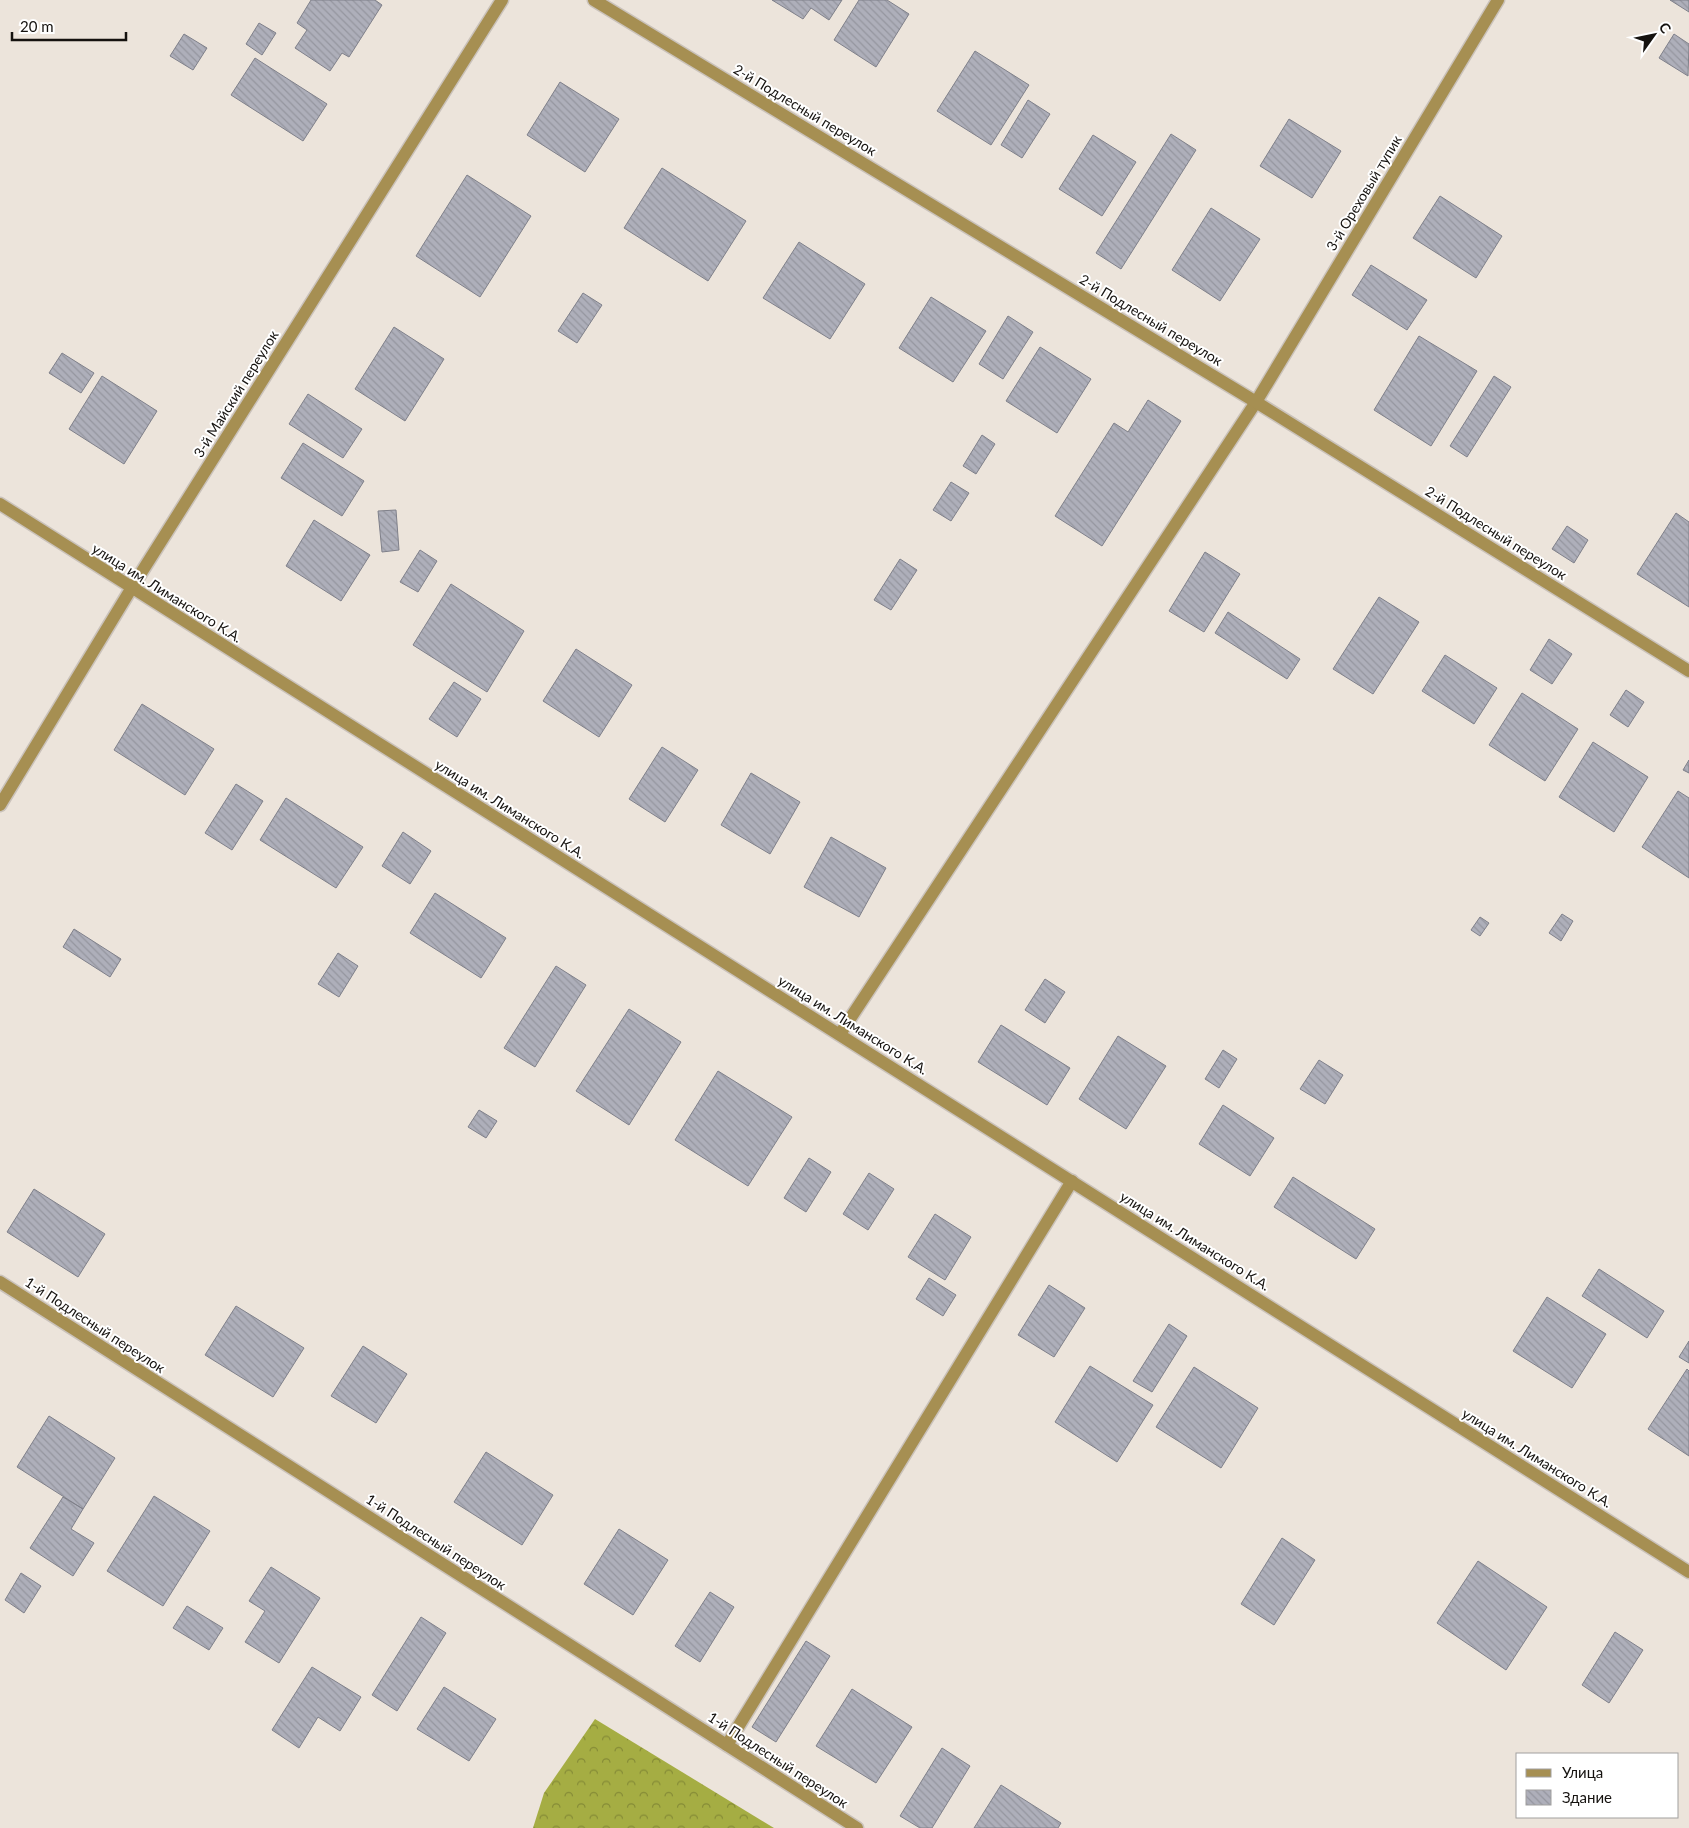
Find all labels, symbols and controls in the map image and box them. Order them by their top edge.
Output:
scale bar [12,10,126,42]
north arrow [1629,10,1679,60]
text: 20 m [20,17,54,35]
text: С [1656,19,1675,37]
street label: 2-й Подлесный переулок [731,60,880,159]
street label: 3-й Ореховый тупик [1322,131,1405,254]
street label: 2-й Подлесный переулок [1077,270,1226,369]
street label: 3-й Майский переулок [190,326,282,460]
street label: 2-й Подлесный переулок [1422,482,1571,584]
street label: улица им. Лиманского К.А. [89,539,245,646]
street label: улица им. Лиманского К.А. [432,755,588,862]
street label: улица им. Лиманского К.А. [775,971,931,1078]
street label: улица им. Лиманского К.А. [1117,1187,1273,1294]
street label: 1-й Подлесный переулок [22,1273,169,1377]
street label: улица им. Лиманского К.А. [1459,1404,1615,1511]
street label: 1-й Подлесный переулок [363,1490,510,1594]
street label: 1-й Подлесный переулок [705,1708,852,1812]
legend [1516,1753,1679,1818]
text: Улица [1562,1763,1603,1781]
text: Здание [1562,1788,1612,1806]

